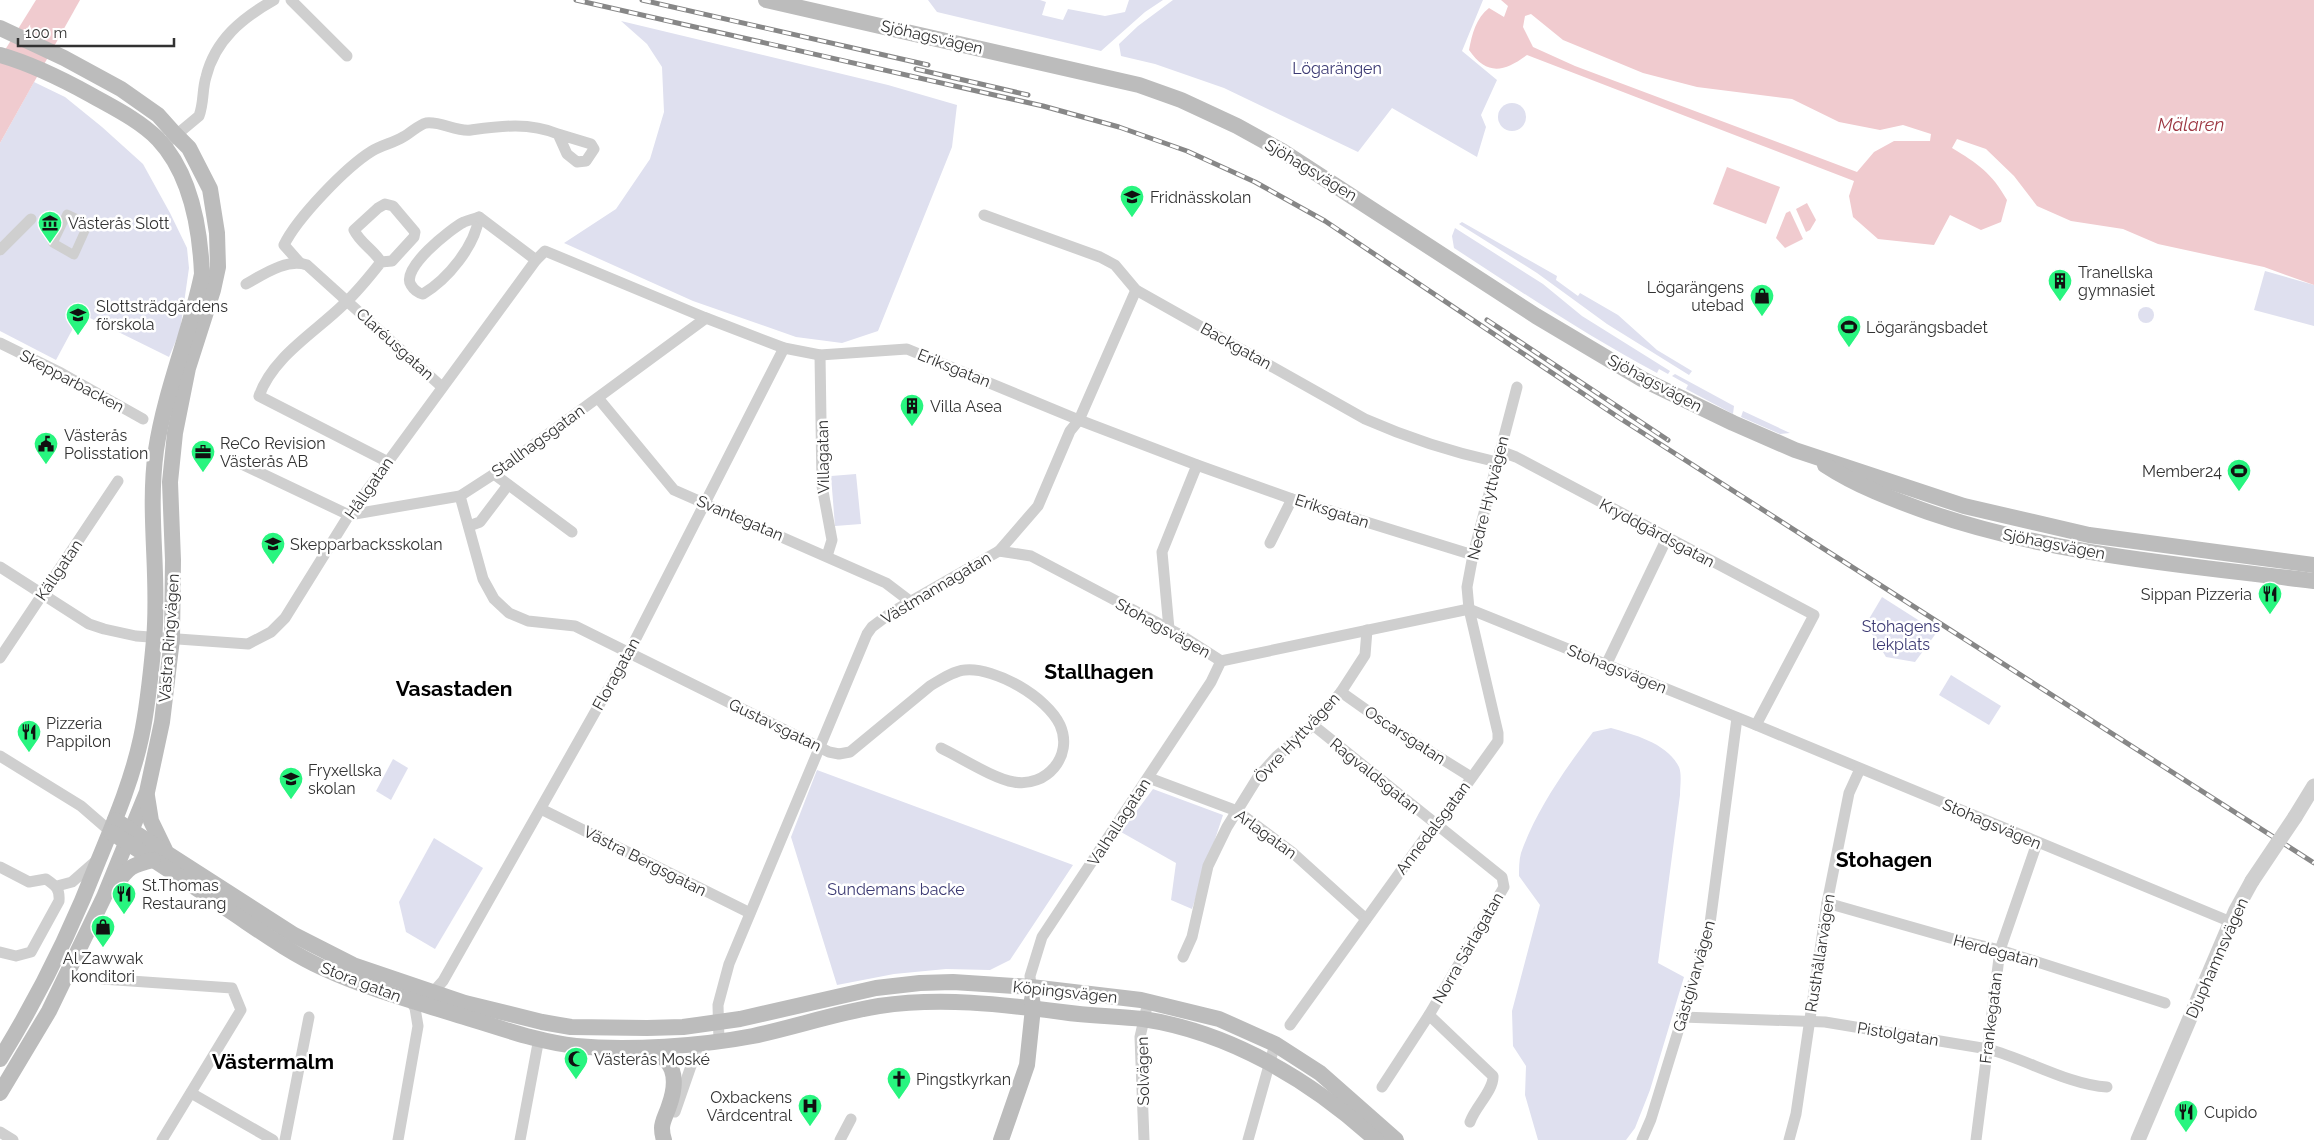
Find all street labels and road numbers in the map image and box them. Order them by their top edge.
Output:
street label: Sjöhagsvägen [879,16,985,58]
street label: Sjöhagsvägen [1262,135,1360,205]
street label: Claréusgatan [352,304,438,384]
street label: Backgatan [1197,319,1275,373]
street label: Eriksgatan [915,345,993,391]
street label: Skepparbacken [17,346,127,416]
street label: Sjöhagsvägen [1605,350,1705,416]
street label: Stallhagsgatan [488,401,588,481]
street label: Villagatan [813,420,833,494]
street label: Nedre Hyttvägen [1463,434,1513,562]
street label: Hållgatan [341,453,397,523]
street label: Eriksgatan [1292,490,1372,532]
street label: Svantegatan [694,491,786,545]
street label: Kryddgårdsgatan [1596,495,1718,571]
street label: Sjöhagsvägen [2001,525,2107,563]
street label: Källgatan [32,536,86,604]
street label: Västmannagatan [878,548,994,628]
street label: Västra Ringvägen [155,573,183,703]
street label: Stohagsvägen [1112,594,1214,662]
street label: Floragatan [588,635,644,713]
street label: Stohagsvägen [1565,640,1669,698]
street label: Övre Hyttvägen [1250,688,1344,787]
street label: Gustavsgatan [726,694,824,756]
street label: Oscarsgatan [1361,702,1449,768]
street label: Ragvaldsgatan [1326,734,1424,818]
street label: Valhallagatan [1084,775,1154,869]
street label: Annedalsgatan [1392,778,1474,878]
street label: Stohagsvägen [1940,795,2044,853]
street label: Arlagatan [1232,805,1300,863]
street label: Västra Bergsgatan [580,822,710,900]
street label: Norra Särlagatan [1429,889,1507,1007]
street label: Rusthållarvägen [1801,892,1839,1014]
street label: Djuphamnsvägen [2182,895,2252,1021]
street label: Gästgivarvägen [1669,918,1719,1034]
street label: Herdegatan [1951,930,2041,972]
street label: Stora gatan [318,958,404,1006]
street label: Frankegatan [1976,971,2006,1065]
street label: Köpingsvägen [1012,977,1118,1007]
street label: Pistolgatan [1856,1018,1940,1050]
street label: Solvägen [1133,1036,1153,1106]

